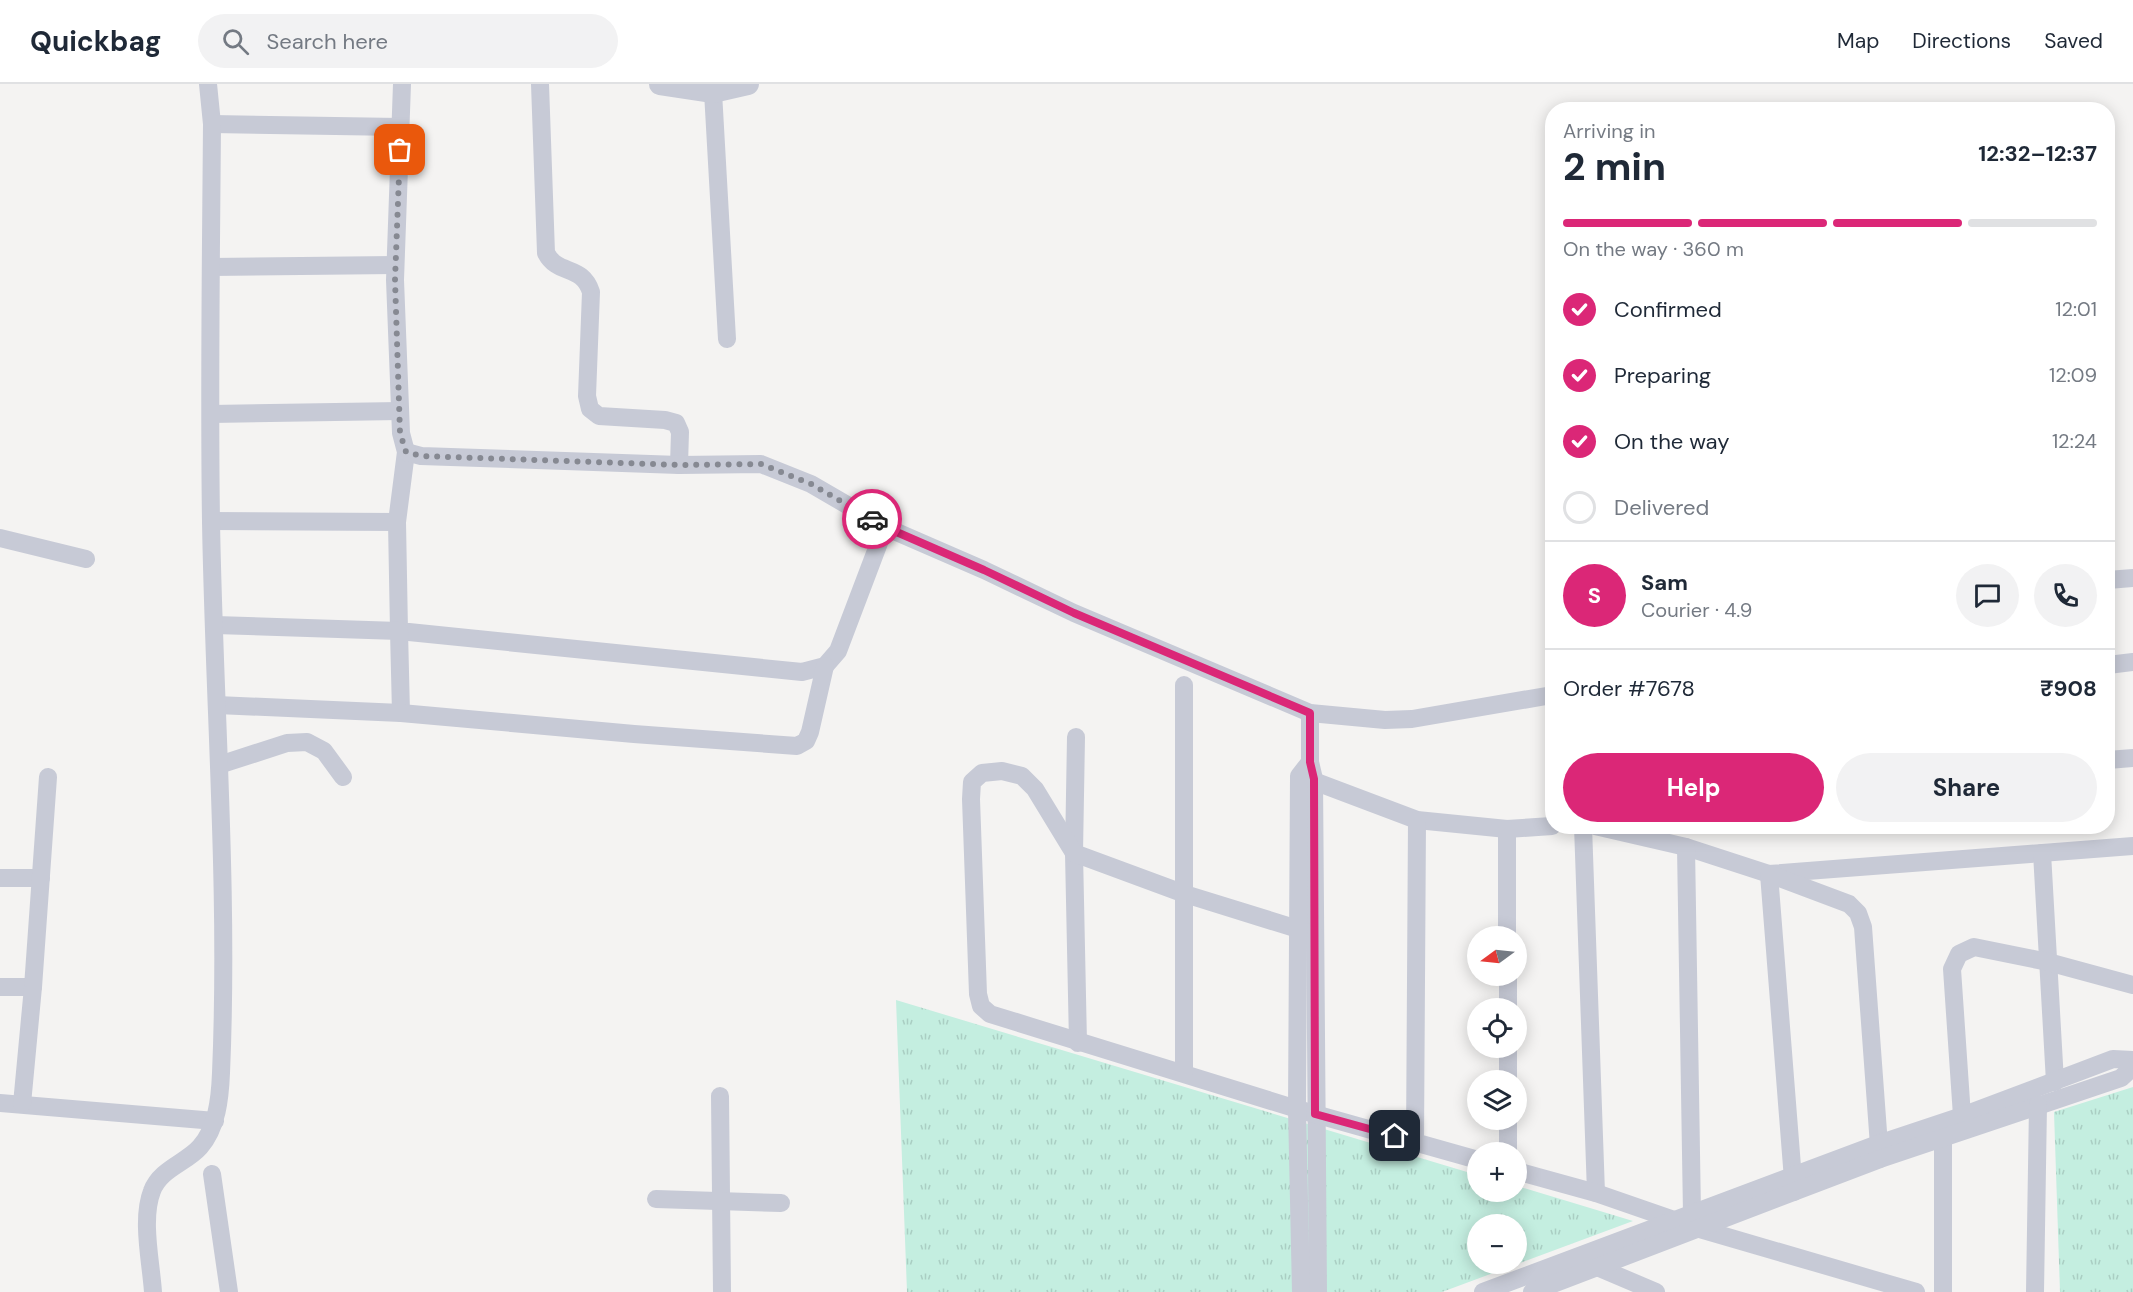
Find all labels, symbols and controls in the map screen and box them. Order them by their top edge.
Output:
search box [198,14,618,68]
text: Quickbag [30,23,162,60]
icon: search [219,25,252,58]
text: Search here [267,27,388,56]
text: Map [1837,27,1879,55]
text: Directions [1912,27,2011,55]
text: Saved [2044,27,2103,55]
text: Arriving in [1563,118,1655,144]
pin [374,124,425,175]
icon: bag [383,133,416,166]
text: 12:32–12:37 [1978,139,2097,168]
text: 2 min [1563,141,1666,192]
text: On the way · 360 m [1563,236,1744,262]
icon: check [1563,293,1596,326]
text: Confirmed [1614,295,1722,324]
text: 12:01 [2055,296,2097,322]
icon: check [1563,359,1596,392]
text: Preparing [1614,361,1711,390]
text: 12:09 [2049,362,2097,388]
icon: check [1563,425,1596,458]
text: On the way [1614,427,1729,456]
text: 12:24 [2052,428,2097,454]
courier [842,489,902,549]
text: Delivered [1614,493,1709,522]
icon: car [856,503,889,536]
button: chat [1956,564,2019,627]
button: phone [2034,564,2097,627]
text: Sam [1641,568,1688,597]
text: S [1588,581,1601,610]
text: Courier · 4.9 [1641,597,1752,623]
text: Order #7678 [1563,674,1695,703]
text: ₹908 [2040,674,2097,703]
button: Help [1563,753,1824,822]
button: Share [1836,753,2097,822]
north arrow [1467,926,1527,986]
map controls [1467,926,1527,1274]
button: locate [1467,998,1527,1058]
button: layers [1467,1070,1527,1130]
pin [1369,1110,1420,1161]
icon: home [1378,1119,1411,1152]
button: + [1467,1142,1527,1202]
button: − [1467,1214,1527,1274]

